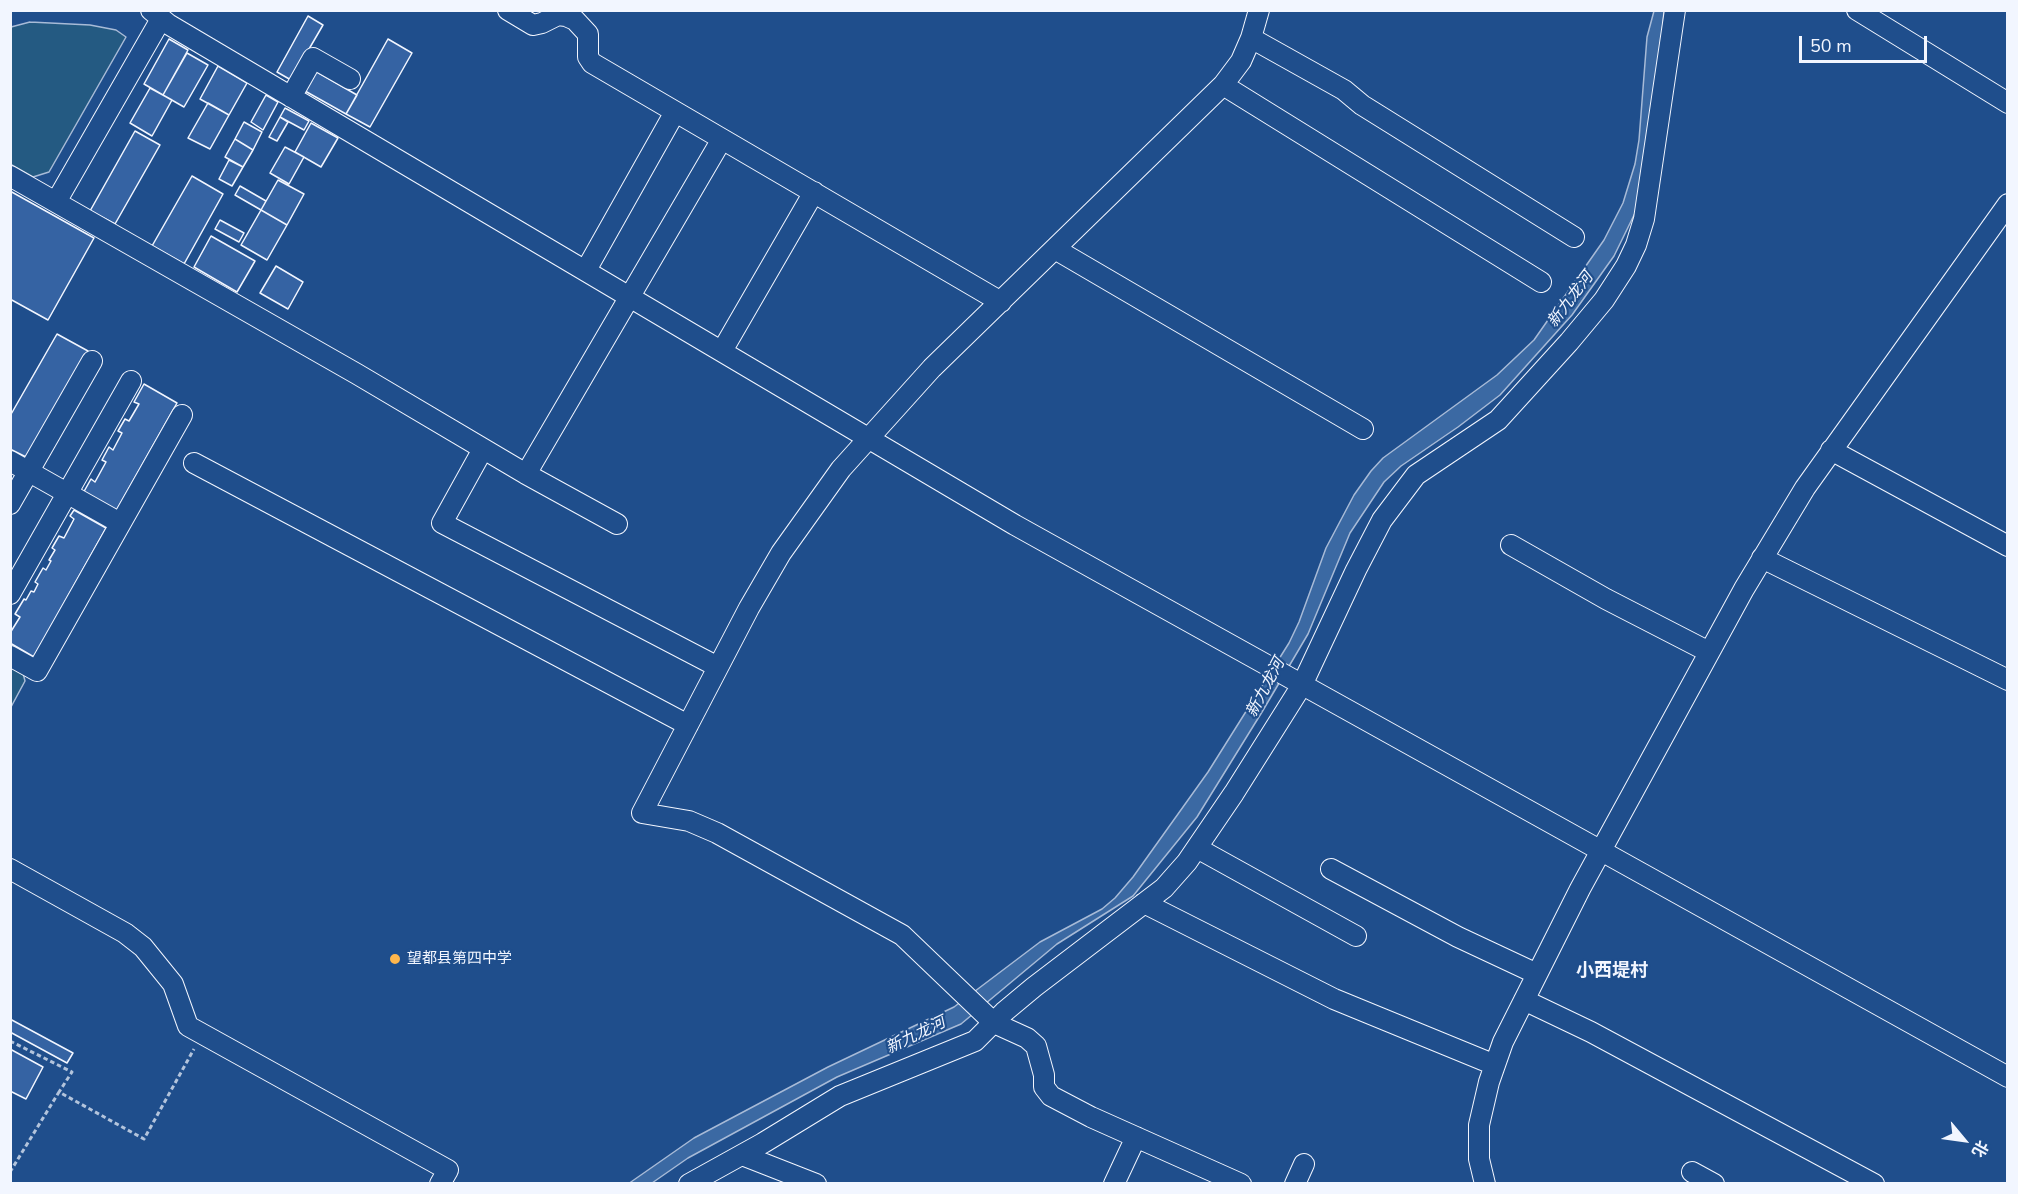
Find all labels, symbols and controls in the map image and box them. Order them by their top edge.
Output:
scale bar [1802,24,1930,62]
text: 50 m [1810,34,1852,58]
water label: 新九龙河 [1544,269,1598,331]
water label: 新九龙河 [1243,655,1289,721]
place label: 望都县第四中学 [407,950,512,968]
marker: 望都县第四中学 [388,952,402,966]
district label: 小西堤村 [1576,961,1648,983]
water label: 新九龙河 [883,1013,949,1059]
north arrow [1934,1110,1994,1170]
text: 北 [1966,1136,1993,1161]

